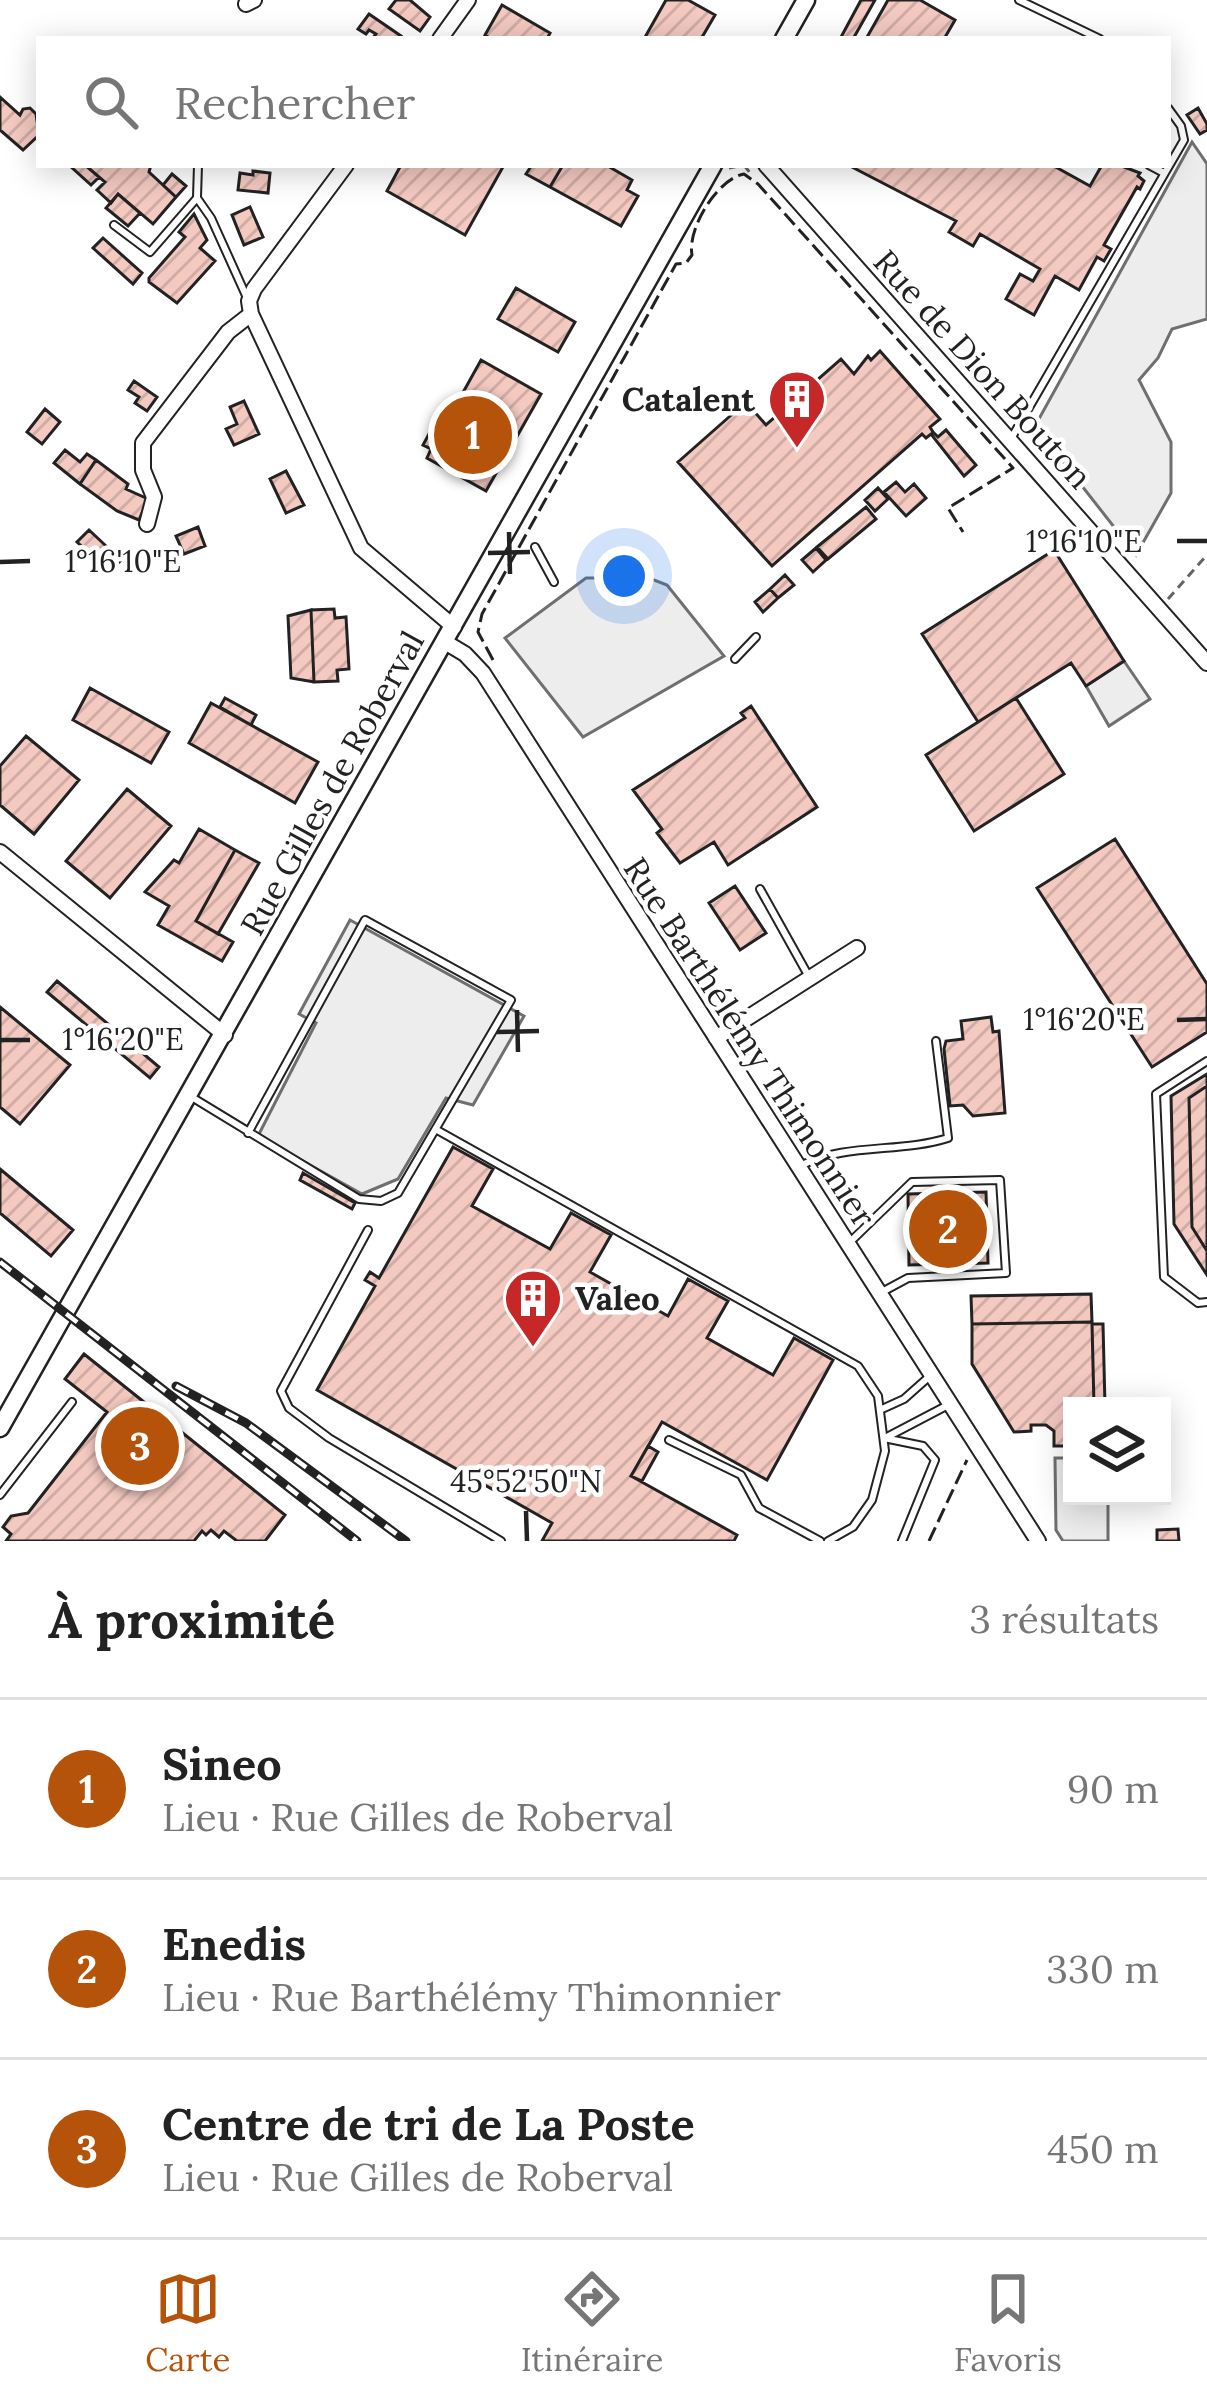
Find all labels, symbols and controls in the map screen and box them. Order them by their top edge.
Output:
search box [36,36,1171,168]
icon: search [78,69,144,135]
text: Rechercher [174,74,415,131]
street label: Rue de Dion Bouton [865,241,1101,497]
building icon: Catalent [766,368,828,450]
place label: Catalent [622,378,756,420]
pin: 1 [434,390,512,480]
text: 1°16'10"E [1026,522,1142,560]
text: 1°16'10"E [65,542,181,580]
your location [594,546,654,606]
street label: Rue Gilles de Roberval [231,624,433,942]
street label: Rue Barthélémy Thimonnier [615,849,886,1235]
text: 1°16'20"E [1023,1000,1145,1038]
text: 1°16'20"E [62,1020,184,1058]
pin: 2 [909,1184,987,1274]
building icon: Valeo [502,1267,564,1349]
place label: Valeo [575,1277,660,1319]
map controls [1063,1397,1171,1505]
button: layers [1063,1397,1171,1505]
pin: 3 [101,1401,179,1491]
text: 45°52'50"N [450,1462,602,1500]
text: À proximité [48,1587,335,1652]
text: 3 résultats [969,1594,1159,1644]
text: Sineo [162,1735,282,1792]
text: 1 [79,1764,95,1814]
text: 90 m [1067,1764,1159,1814]
text: Lieu · Rue Gilles de Roberval [162,1792,673,1842]
text: Enedis [162,1915,306,1972]
text: 2 [77,1944,97,1994]
text: 330 m [1046,1944,1159,1994]
text: Lieu · Rue Barthélémy Thimonnier [162,1972,781,2022]
text: Centre de tri de La Poste [162,2095,695,2152]
text: 3 [76,2124,98,2174]
text: 450 m [1047,2124,1159,2174]
text: Lieu · Rue Gilles de Roberval [162,2152,673,2202]
tab: Carte [145,2266,230,2380]
tab: Itinéraire [521,2266,663,2380]
tab: Favoris [954,2266,1062,2380]

